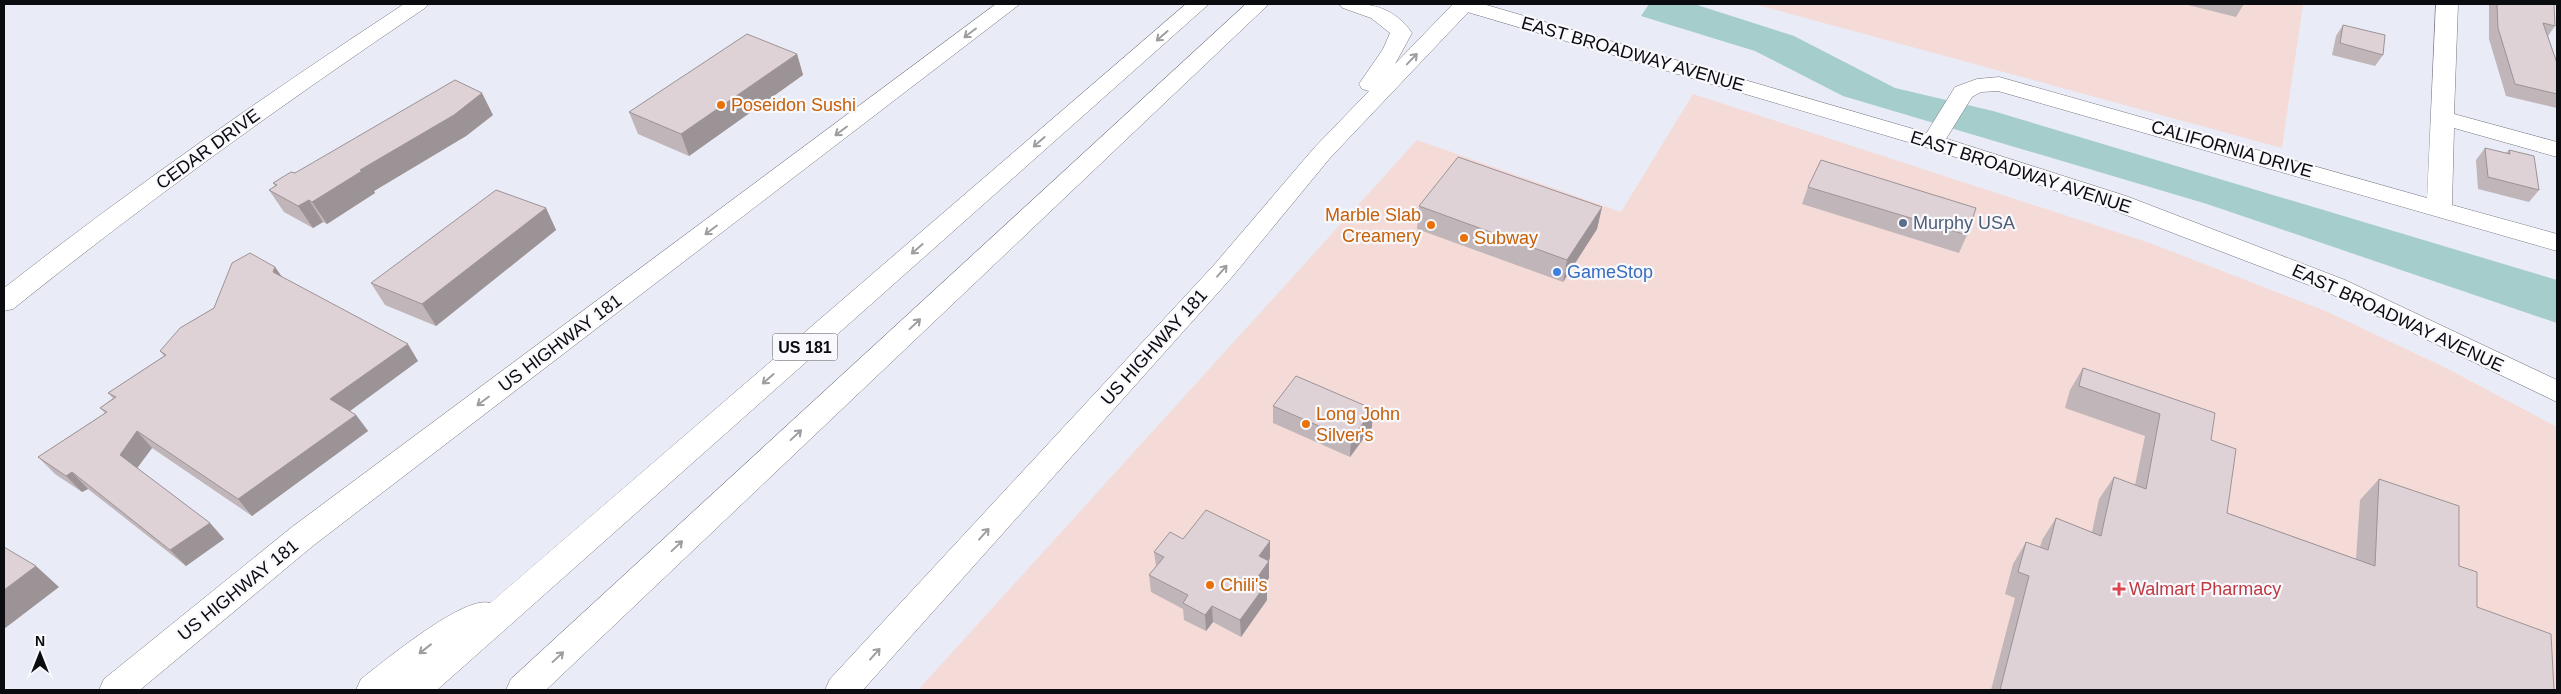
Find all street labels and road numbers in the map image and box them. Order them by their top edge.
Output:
street label: EAST BROADWAY AVENUE [1519,13,1747,95]
street label: CEDAR DRIVE [152,105,264,193]
street label: CALIFORNIA DRIVE [2149,116,2315,182]
street label: EAST BROADWAY AVENUE [1908,127,2134,217]
street label: EAST BROADWAY AVENUE [2289,260,2507,376]
street label: US HIGHWAY 181 [1097,285,1211,409]
street label: US HIGHWAY 181 [495,290,625,396]
road number: US 181 [772,334,838,361]
street label: US HIGHWAY 181 [174,535,302,645]

